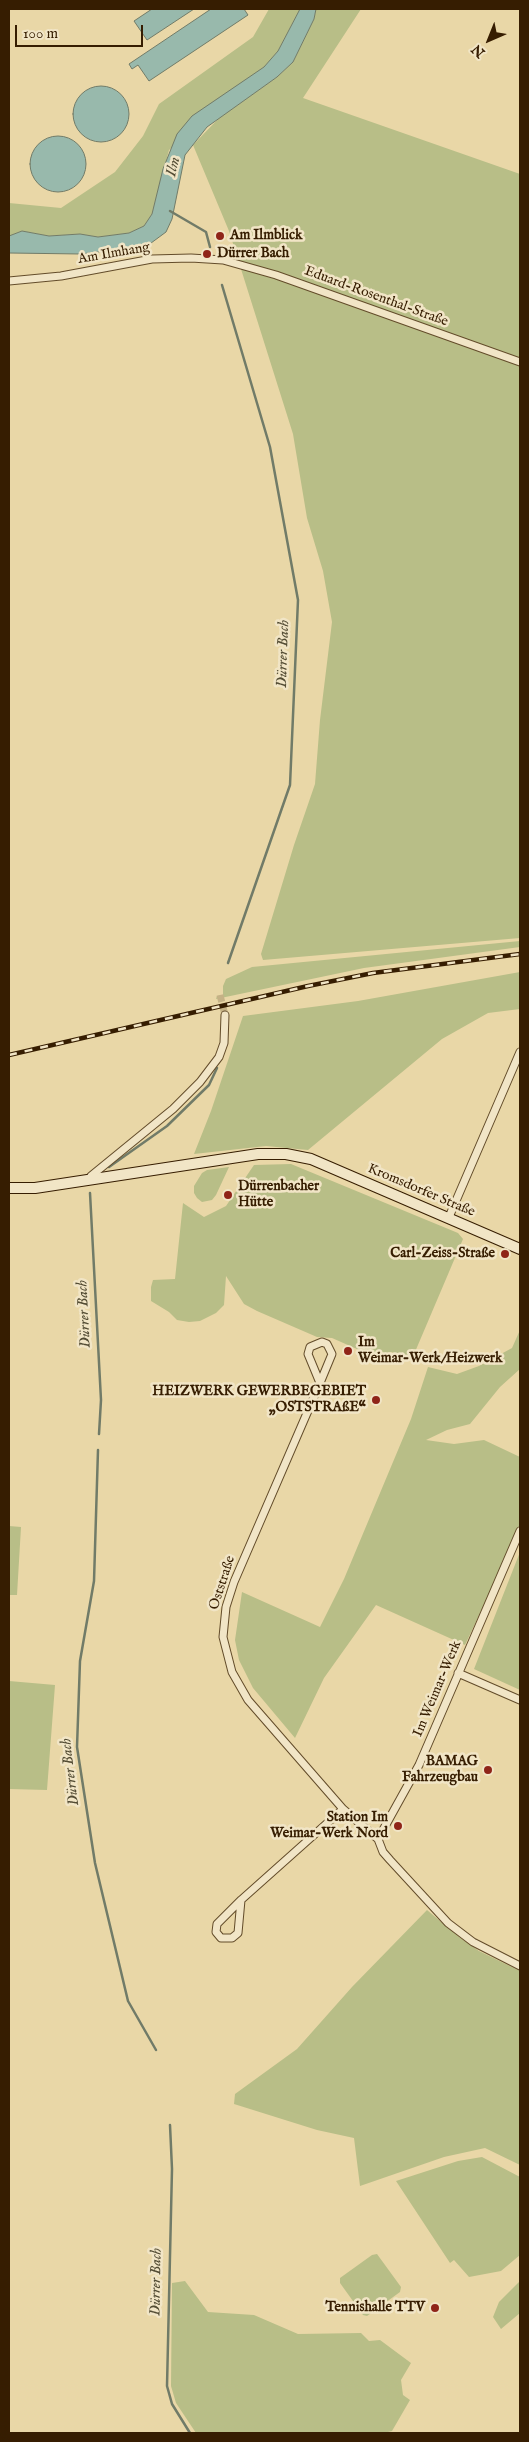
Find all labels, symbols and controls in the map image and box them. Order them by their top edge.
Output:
scale bar [18,15,145,47]
north arrow [464,15,514,65]
text: 100 m [23,24,58,43]
text: N [468,40,489,61]
water label: Ilm [163,155,185,179]
place label: Am Ilmblick [230,228,302,244]
marker: Am Ilmblick [214,230,226,242]
street label: Am Ilmhang [77,239,151,269]
place label: Dürrer Bach [217,246,289,262]
marker: Dürrer Bach [201,248,213,260]
street label: Eduard-Rosenthal-Straße [302,263,450,331]
water label: Dürrer Bach [274,620,294,688]
street label: Kromsdorfer Straße [365,1161,477,1221]
place label: Dürrenbacher Hütte [238,1179,319,1212]
marker: Dürrenbacher Hütte [222,1189,234,1201]
place label: Carl-Zeiss-Straße [390,1246,495,1262]
marker: Carl-Zeiss-Straße [499,1248,511,1260]
water label: Dürrer Bach [74,1280,96,1348]
place label: Im Weimar-Werk/Heizwerk [358,1335,502,1368]
marker: Im Weimar-Werk/Heizwerk [342,1345,354,1357]
place label: HEIZWERK GEWERBEGEBIET „OSTSTRAßE“ [152,1384,366,1416]
marker: HEIZWERK GEWERBEGEBIET „OSTSTRAßE“ [370,1394,382,1406]
street label: Oststraße [206,1554,240,1612]
street label: Im Weimar-Werk [410,1638,466,1740]
water label: Dürrer Bach [58,1737,84,1807]
place label: BAMAG Fahrzeugbau [402,1754,478,1786]
marker: BAMAG Fahrzeugbau [482,1764,494,1776]
place label: Station Im Weimar-Werk Nord [270,1810,388,1842]
marker: Station Im Weimar-Werk Nord [392,1820,404,1832]
water label: Dürrer Bach [147,2248,167,2316]
place label: Tennishalle TTV [325,2300,425,2316]
marker: Tennishalle TTV [429,2302,441,2314]

